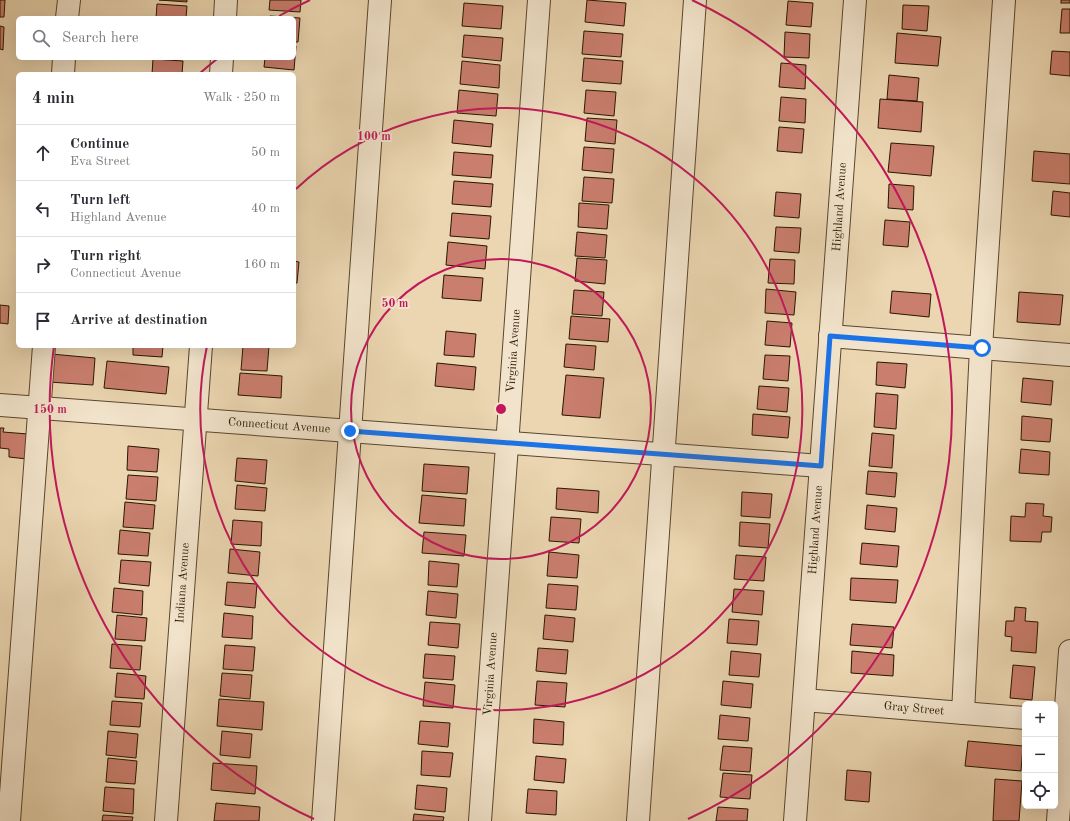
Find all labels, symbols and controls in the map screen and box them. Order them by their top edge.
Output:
search box [16,16,296,60]
icon: search [30,27,52,49]
text: Search here [62,31,139,46]
text: 4 min [32,90,75,107]
text: Walk · 250 m [203,91,280,104]
text: 100 m [357,131,391,143]
text: Continue [70,137,129,152]
icon: ahead [32,142,54,164]
text: 50 m [251,146,280,159]
text: Eva Street [70,155,130,168]
street label: Highland Avenue [831,162,849,252]
text: Turn left [70,193,130,208]
icon: left [32,198,54,220]
text: 40 m [251,202,280,215]
text: Highland Avenue [70,211,167,224]
text: Turn right [70,249,141,264]
icon: right [32,254,54,276]
text: 160 m [243,258,280,271]
text: Connecticut Avenue [70,267,181,280]
text: 50 m [382,297,409,310]
street label: Virginia Avenue [505,308,523,393]
icon: arrive [32,310,54,332]
text: Arrive at destination [70,313,208,328]
route start [973,339,991,357]
centre of rings [494,402,508,416]
text: 150 m [33,403,67,416]
street label: Connecticut Avenue [227,416,331,436]
route end [341,422,359,440]
street label: Highland Avenue [807,485,825,575]
street label: Indiana Avenue [174,542,192,624]
street label: Virginia Avenue [482,631,500,716]
street label: Gray Street [883,700,945,718]
map controls [1022,701,1058,809]
button: + [1022,701,1058,737]
button: − [1022,737,1058,773]
button: locate [1022,773,1058,809]

